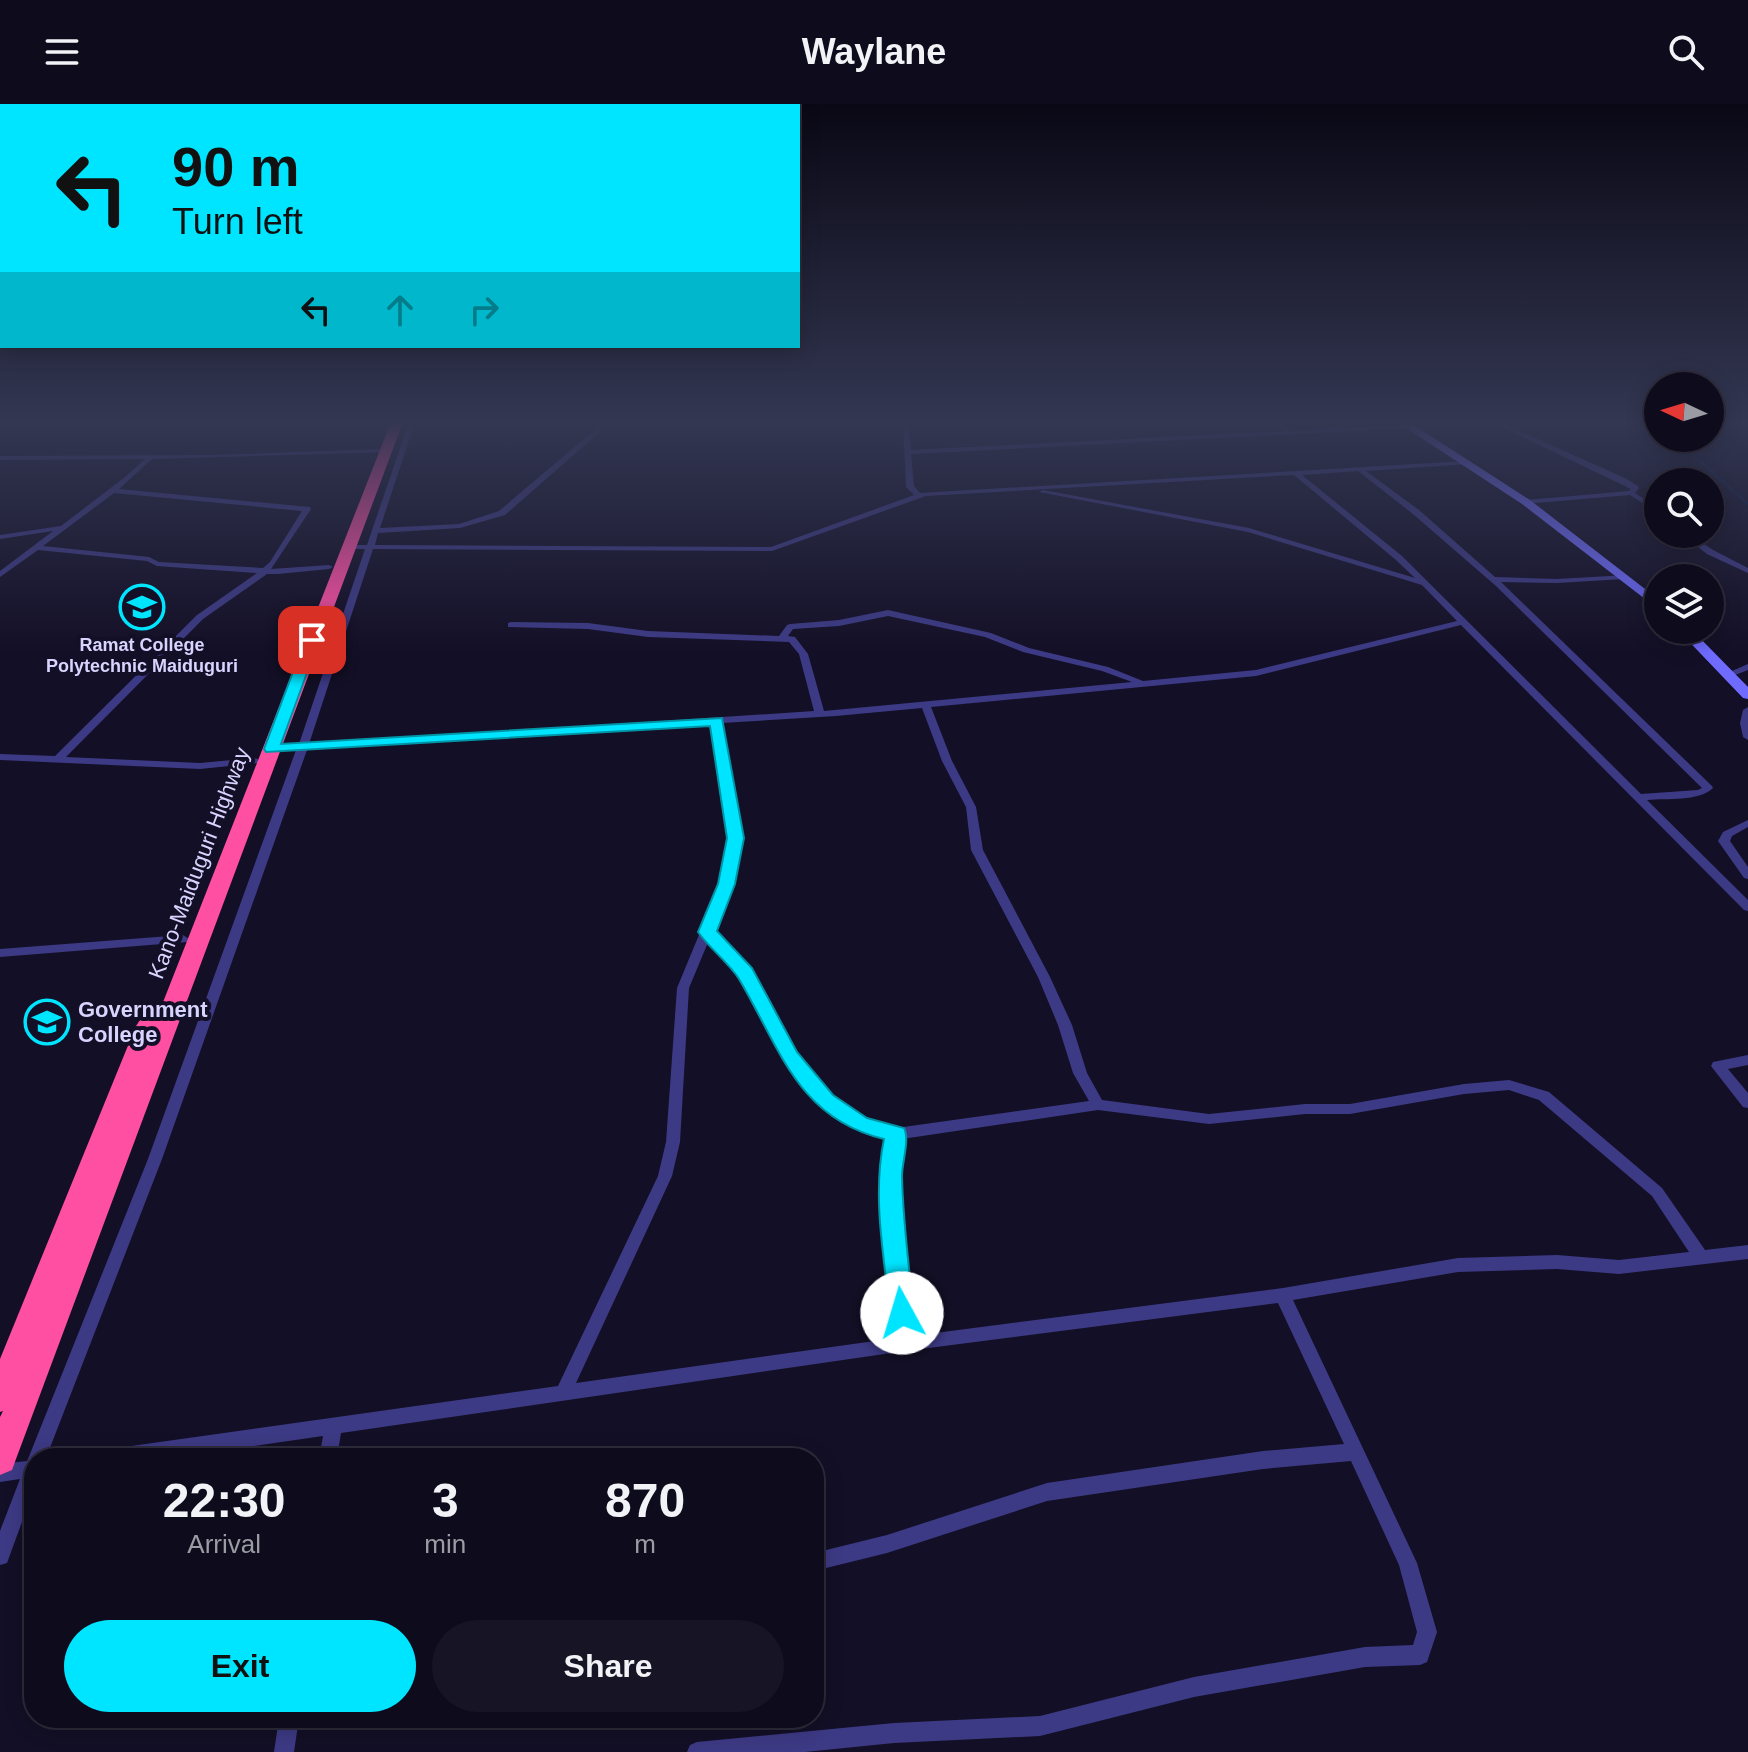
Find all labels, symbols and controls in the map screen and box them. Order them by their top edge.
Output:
icon: menu [40,30,84,74]
icon: search [1664,30,1708,74]
text: Waylane [802,31,946,72]
text: 90 m [172,135,300,198]
icon: left [40,136,144,240]
text: Turn left [172,201,303,242]
icon: left [294,288,338,332]
icon: ahead [378,288,422,332]
icon: right [462,288,506,332]
north arrow [1644,372,1724,452]
map controls [1644,372,1724,644]
button: search [1644,468,1724,548]
button: layers [1644,564,1724,644]
school or university icon: Ramat College Polytechnic Maiduguri [118,583,166,631]
pin [278,606,346,674]
icon: arrive [290,618,334,662]
place label: Ramat College Polytechnic Maiduguri [46,635,238,676]
street label: Kano-Maiduguri Highway [143,744,255,982]
place label: Government College [78,997,208,1047]
school or university icon: Government College [23,998,71,1046]
position arrow [860,1271,944,1355]
text: 22:30 [163,1474,286,1527]
text: 3 [432,1474,459,1527]
text: 870 [605,1474,685,1527]
text: Arrival [187,1529,261,1559]
text: min [424,1529,466,1559]
text: m [634,1529,656,1559]
button: Exit [64,1620,416,1712]
button: Share [432,1620,784,1712]

